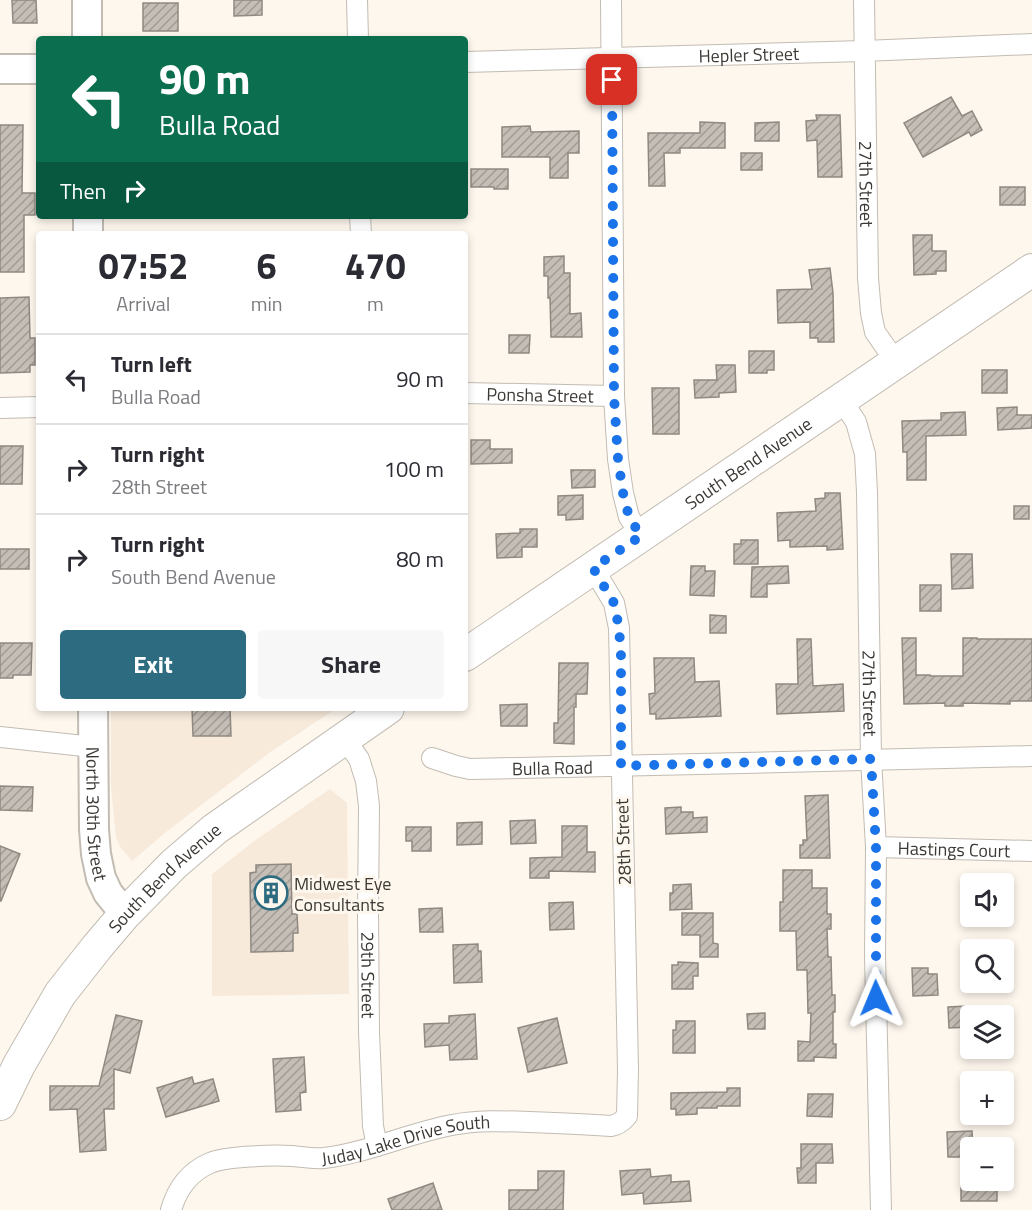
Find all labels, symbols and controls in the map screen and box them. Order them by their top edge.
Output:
street label: Hepler Street [698,39,800,69]
text: 90 m [159,46,251,110]
pin [586,54,637,105]
icon: left [60,60,138,138]
icon: arrive [595,63,628,96]
text: Bulla Road [159,104,280,145]
street label: 27th Street [853,140,881,228]
text: Then [60,174,106,208]
icon: right [118,174,151,207]
text: 07:52 [98,238,188,293]
text: 6 [257,238,277,293]
text: 470 [345,238,406,293]
text: Arrival [116,288,171,319]
text: min [251,288,283,319]
text: m [367,288,384,319]
text: Turn left [111,347,192,381]
text: 90 m [396,362,444,396]
icon: left [60,363,93,396]
street label: Ponsha Street [486,380,595,409]
text: Bulla Road [111,381,201,412]
street label: South Bend Avenue [679,410,817,516]
text: Turn right [111,437,205,471]
text: 100 m [384,452,444,486]
icon: right [60,453,93,486]
text: 28th Street [111,471,207,502]
text: Turn right [111,527,205,561]
text: 80 m [396,542,444,576]
icon: right [60,543,93,576]
text: South Bend Avenue [111,561,276,592]
button: Exit [60,630,246,699]
button: Share [258,630,444,699]
street label: 27th Street [856,650,884,737]
street label: North 30th Street [80,747,115,884]
street label: Bulla Road [512,753,593,782]
street label: 28th Street [608,798,638,886]
street label: South Bend Avenue [101,816,227,939]
street label: Hastings Court [897,834,1011,864]
place label: Midwest Eye Consultants [294,870,391,918]
map controls [960,873,1014,1191]
button: sound [960,873,1014,927]
building icon: Midwest Eye Consultants [253,875,289,911]
street label: 29th Street [355,931,382,1019]
button: search [960,939,1014,993]
position arrow [844,966,908,1030]
button: layers [960,1005,1014,1059]
button: + [960,1071,1014,1125]
street label: Juday Lake Drive South [320,1108,491,1172]
button: − [960,1137,1014,1191]

